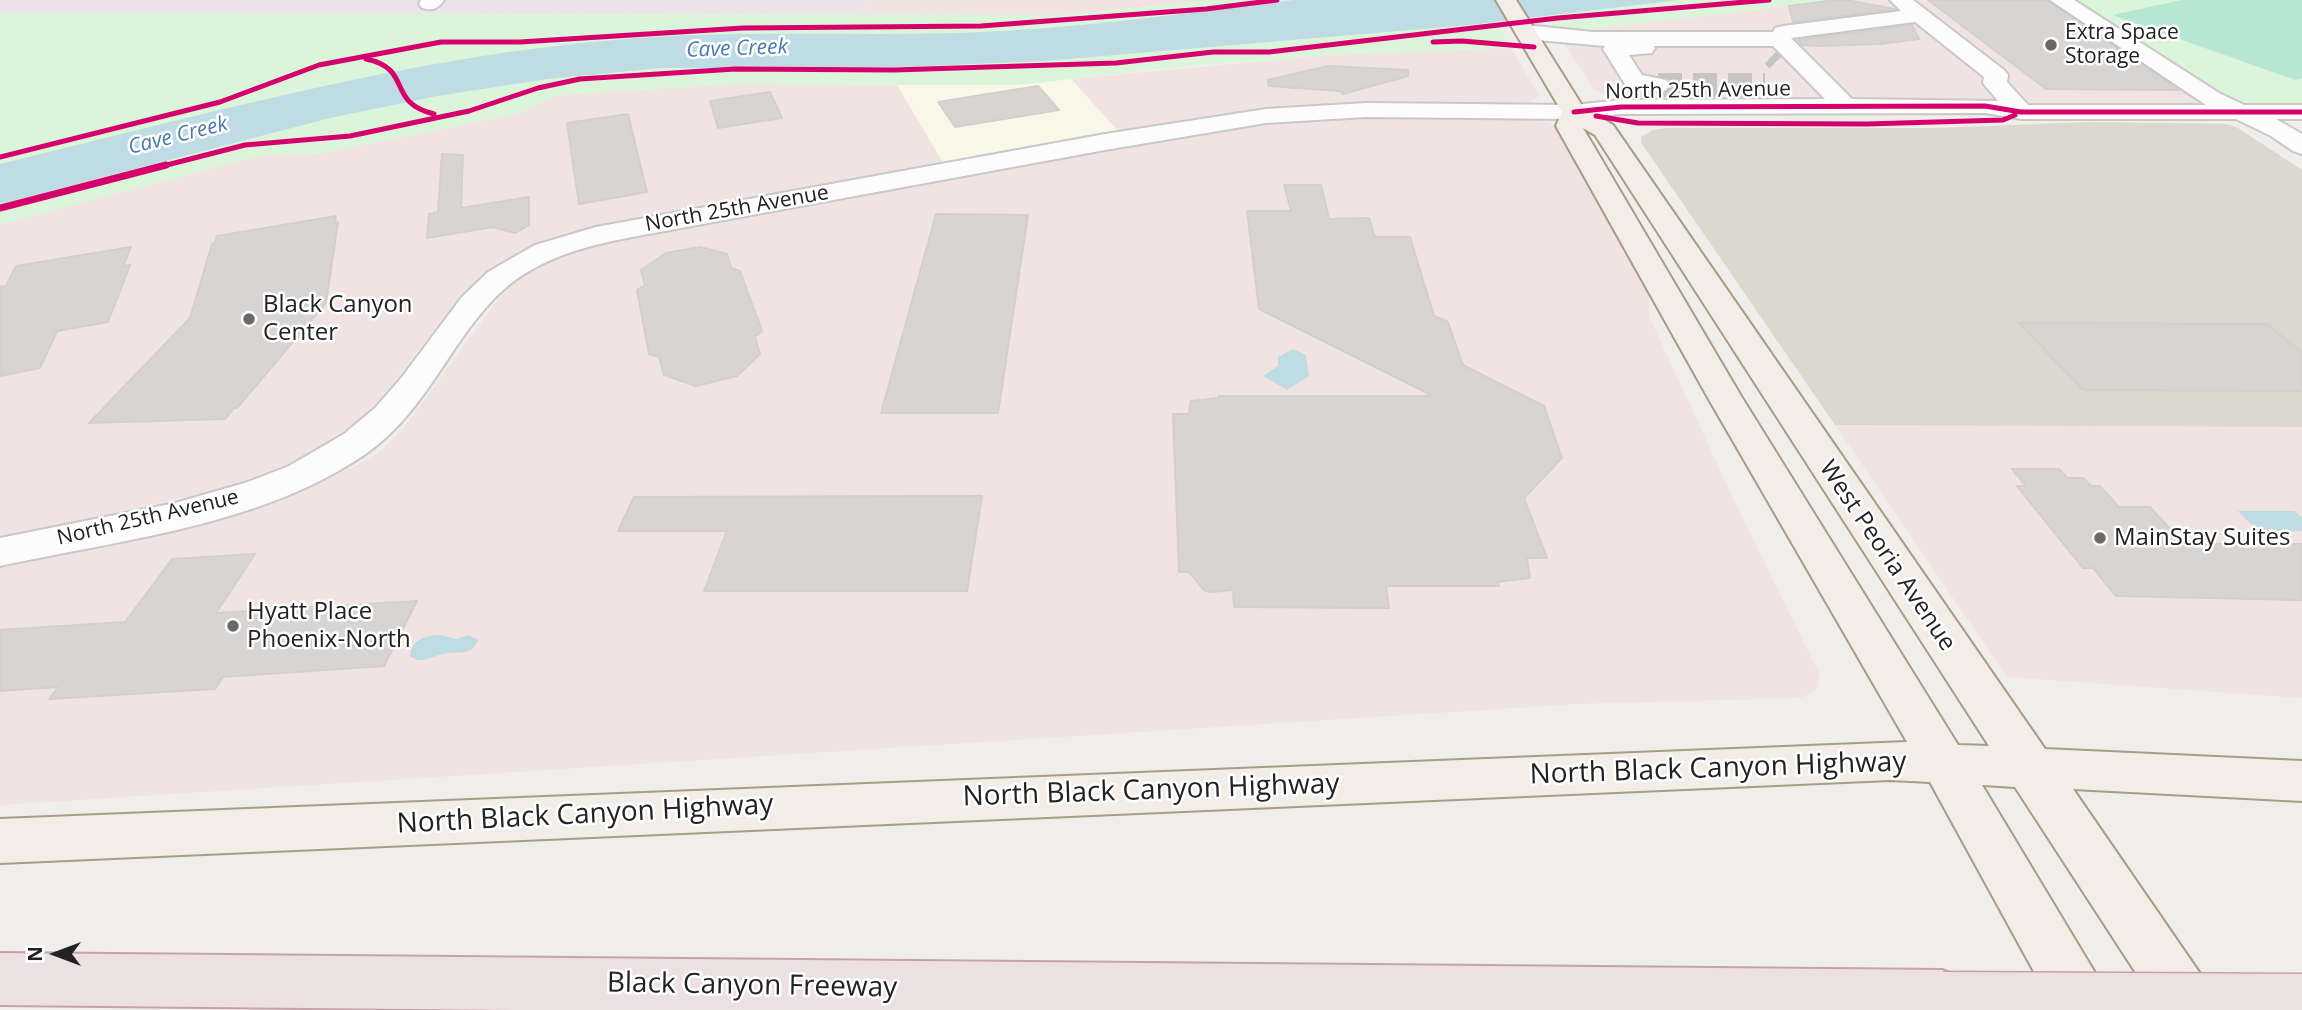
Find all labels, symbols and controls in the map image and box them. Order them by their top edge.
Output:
place label: Extra Space Storage [2065,20,2179,70]
water label: Cave Creek [686,35,788,63]
marker: Extra Space Storage [2043,37,2059,53]
street label: North 25th Avenue [1605,77,1791,105]
water label: Cave Creek [126,111,230,161]
street label: North 25th Avenue [643,180,831,238]
place label: Black Canyon Center [263,291,413,347]
marker: Black Canyon Center [241,311,257,327]
street label: West Peoria Avenue [1813,455,1961,657]
street label: North 25th Avenue [55,485,241,551]
place label: MainStay Suites [2114,524,2290,552]
marker: MainStay Suites [2092,530,2108,546]
place label: Hyatt Place Phoenix-North [247,598,411,654]
marker: Hyatt Place Phoenix-North [225,618,241,634]
street label: North Black Canyon Highway [1529,746,1907,792]
street label: North Black Canyon Highway [962,768,1340,814]
street label: North Black Canyon Highway [396,788,774,842]
north arrow [21,919,91,989]
text: N [22,946,48,962]
street label: Black Canyon Freeway [607,967,897,1005]

